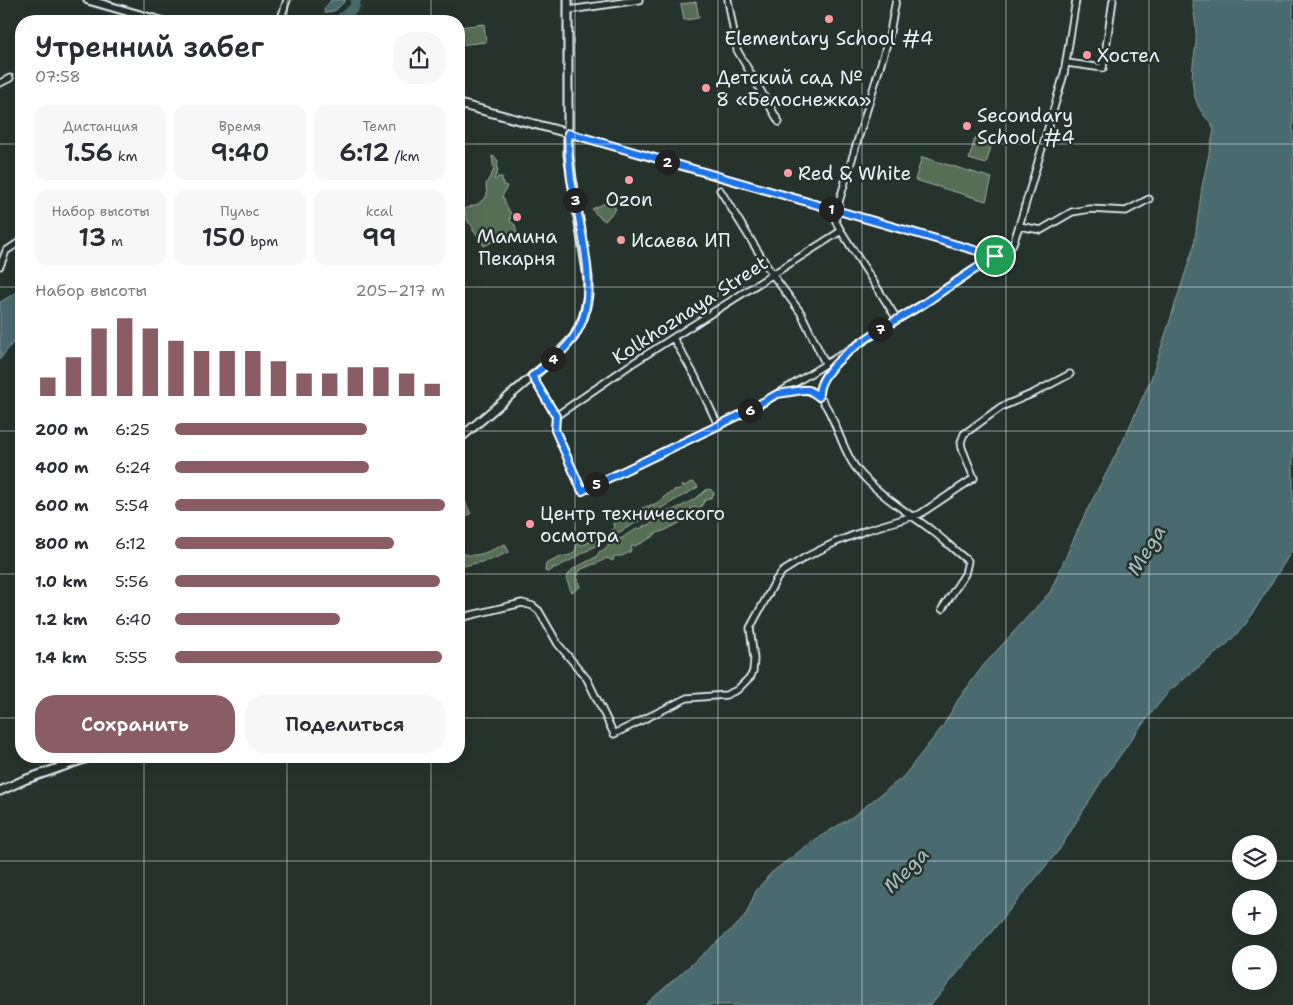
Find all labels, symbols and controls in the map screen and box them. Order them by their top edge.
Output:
marker: Elementary School #4 [823,13,835,25]
place label: Elementary School #4 [725,26,933,51]
text: Утренний забег [35,28,264,66]
button: share [393,32,445,84]
place label: Хостел [1097,43,1160,68]
marker: Хостел [1081,49,1093,61]
place label: Детский сад № 8 «Белоснежка» [716,65,871,112]
text: 07:58 [35,66,81,87]
marker: Детский сад № 8 «Белоснежка» [700,82,712,94]
place label: Secondary School #4 [977,103,1075,150]
text: Дистанция [63,117,138,135]
text: Время [219,117,261,135]
text: Темп [362,117,396,135]
marker: Secondary School #4 [961,120,973,132]
text: 1.56 [64,135,113,169]
text: 9:40 [211,135,269,169]
text: 6:12 [339,135,390,169]
text: km [113,147,138,165]
text: /km [390,147,420,165]
pin: 2 [654,150,680,174]
text: 2 [663,153,672,171]
place label: Red & White [798,161,911,186]
marker: Red & White [782,167,794,179]
marker: Ozon [623,174,635,186]
place label: Ozon [605,187,653,212]
pin: 3 [562,188,588,212]
text: 3 [571,191,580,209]
pin: 1 [818,196,844,222]
text: 1 [828,200,835,218]
text: Набор высоты [52,202,150,220]
text: Пульс [220,202,260,220]
text: kcal [366,202,393,220]
marker: Мамина Пекарня [511,211,523,223]
text: 13 [78,220,106,254]
text: 150 [202,220,245,254]
text: 99 [362,220,397,254]
place label: Мамина Пекарня [477,224,557,271]
place label: Исаева ИП [631,228,731,253]
text: m [106,232,123,250]
text: bpm [245,232,278,250]
marker: Исаева ИП [615,234,627,246]
pin [974,235,1016,277]
icon: arrive [981,242,1009,270]
street label: Kolkhoznaya Street [607,250,773,370]
text: Набор высоты [35,280,147,301]
text: 205–217 m [356,280,445,301]
pin: 7 [868,316,892,342]
text: 7 [876,320,885,338]
pin: 4 [540,346,566,372]
text: 4 [549,350,558,368]
pin: 6 [738,398,762,422]
text: 6 [746,401,755,419]
text: 200 m [35,419,88,440]
text: 6:25 [115,419,150,440]
text: 400 m [35,457,89,478]
text: 6:24 [115,457,151,478]
pin: 5 [584,472,608,496]
text: 5 [592,475,601,493]
text: 600 m [35,495,89,516]
text: 5:54 [115,495,149,516]
place label: Центр технического осмотра [540,501,725,548]
marker: Центр технического осмотра [524,518,536,530]
water label: Mega [1120,520,1172,580]
text: 800 m [35,533,89,554]
text: 6:12 [115,533,146,554]
text: 1.0 km [35,571,87,592]
text: 5:56 [115,571,149,592]
text: 1.2 km [35,609,88,630]
text: 6:40 [115,609,151,630]
text: 1.4 km [35,647,87,668]
text: 5:55 [115,647,147,668]
button: Сохранить [35,695,235,753]
button: Поделиться [245,695,445,753]
map controls [1232,835,1277,990]
button: layers [1232,835,1277,880]
water label: Mega [877,841,935,899]
button: + [1232,890,1277,935]
button: − [1232,945,1277,990]

